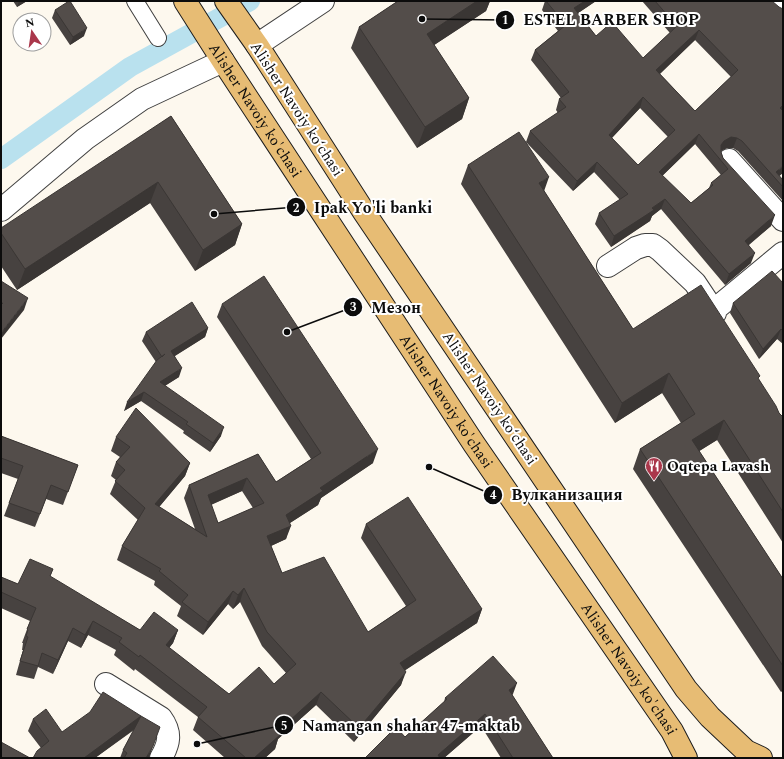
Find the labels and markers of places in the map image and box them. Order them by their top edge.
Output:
callout: ESTEL BARBER SHOP [495,6,707,34]
callout: Ipak Yo'li banki [286,193,441,221]
callout: Мезон [343,293,429,321]
place label: Oqtepa Lavash [667,455,769,478]
restaurant icon: Oqtepa Lavash [644,456,664,481]
callout: Вулканизация [483,481,631,509]
callout: Namangan shahar 47-maktab [274,711,528,739]

